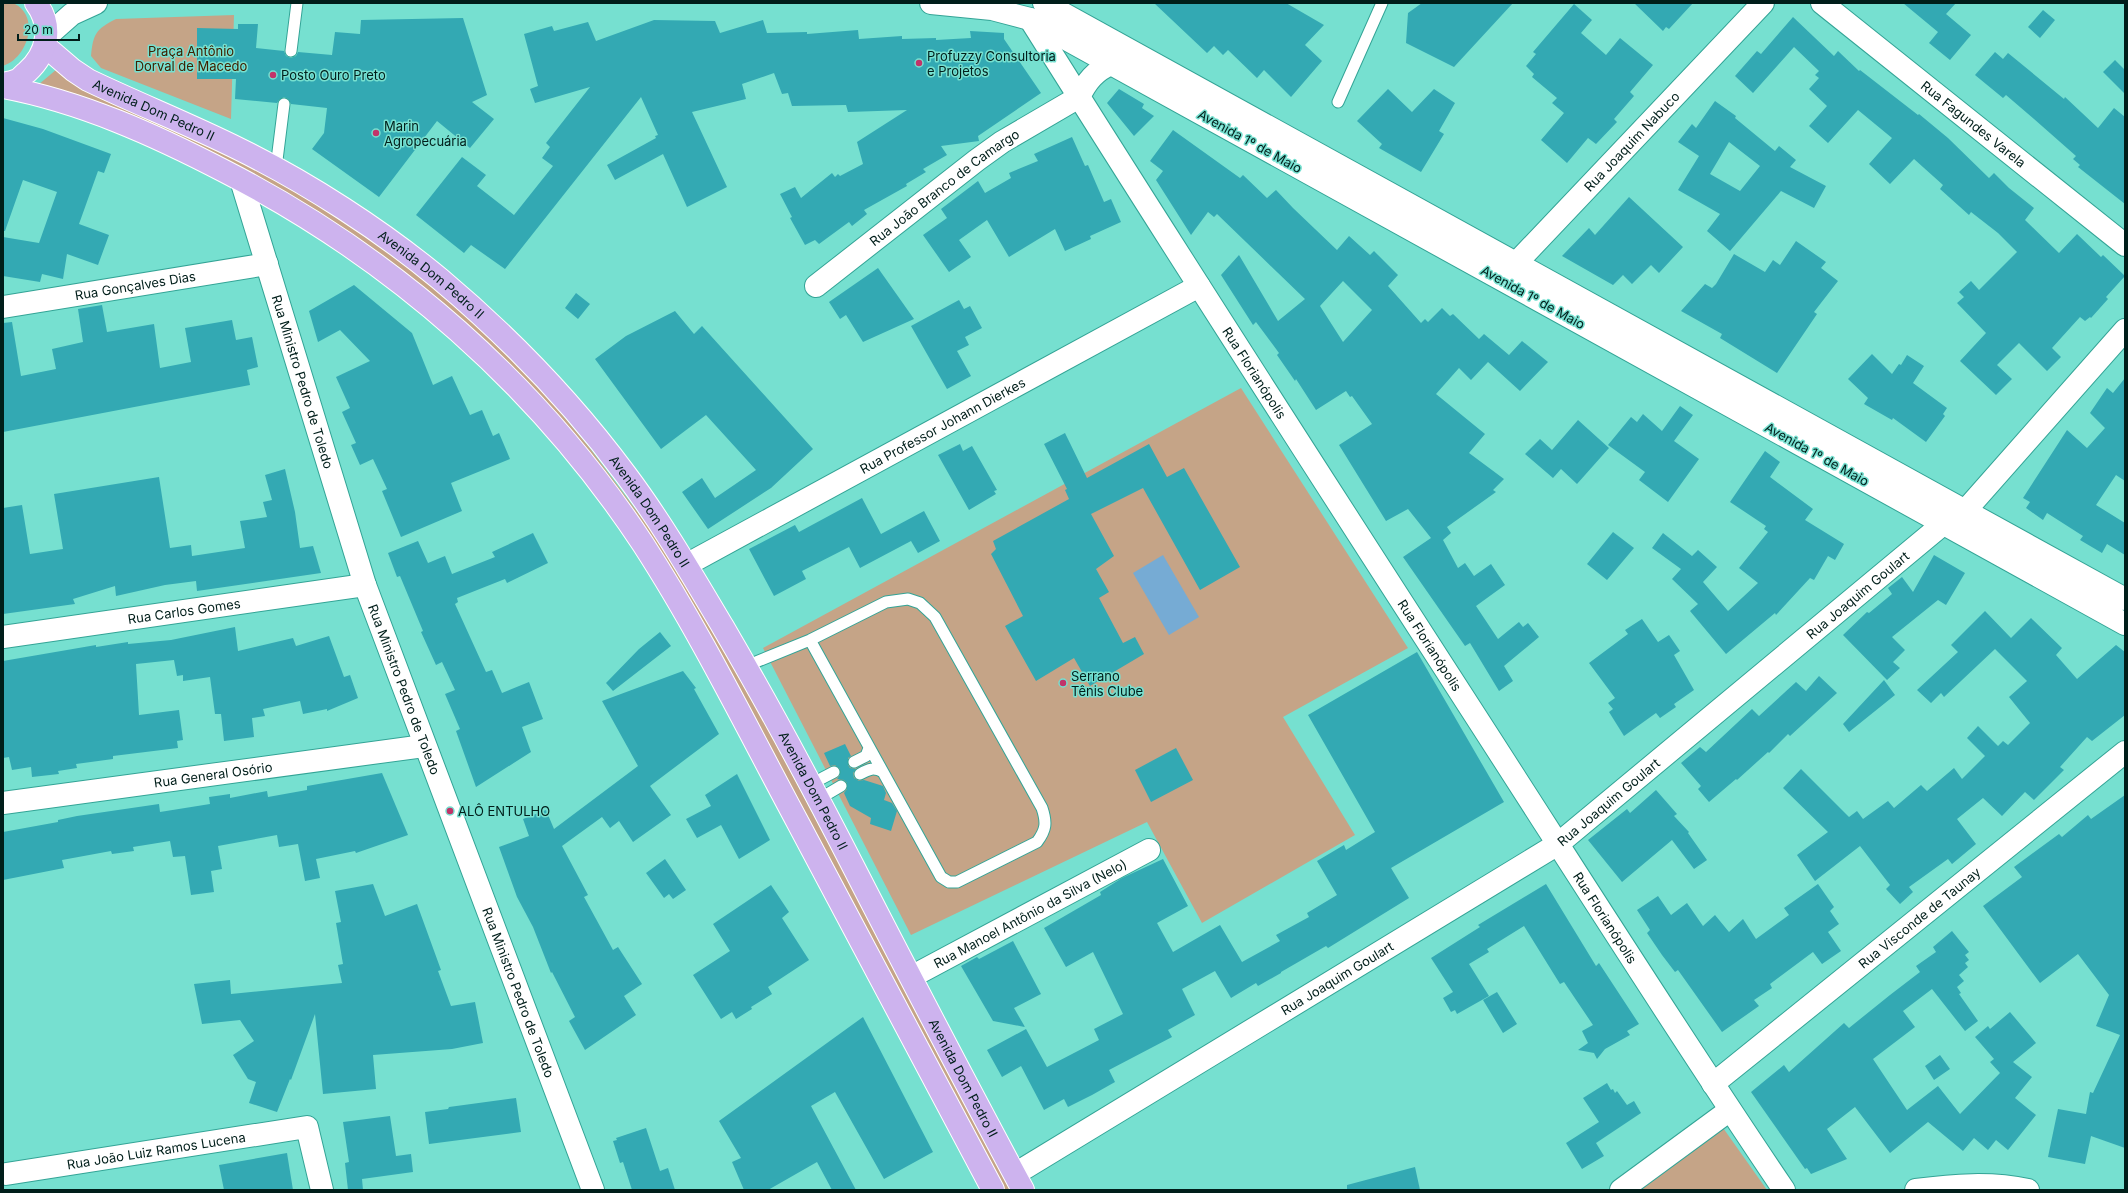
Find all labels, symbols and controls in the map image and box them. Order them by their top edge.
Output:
scale bar [18,16,79,42]
text: 20 m [24,22,53,37]
park label: Praça Antônio Dorval de Macedo [135,43,248,74]
place label: Profuzzy Consultoria e Projetos [927,48,1056,79]
marker: Profuzzy Consultoria e Projetos [914,58,924,68]
place label: Posto Ouro Preto [281,67,386,83]
marker: Posto Ouro Preto [268,70,278,80]
street label: Avenida Dom Pedro II [90,75,217,144]
street label: Rua Fagundes Varela [1918,77,2029,171]
street label: Rua Joaquim Nabuco [1581,88,1683,195]
street label: Avenida 1º de Maio [1195,106,1305,176]
place label: Marin Agropecuária [384,118,467,149]
street label: Rua João Branco de Camargo [866,126,1022,249]
marker: Marin Agropecuária [371,128,381,138]
street label: Avenida Dom Pedro II [375,227,488,322]
street label: Avenida 1º de Maio [1478,262,1588,332]
street label: Rua Gonçalves Dias [74,268,197,303]
street label: Rua Ministro Pedro de Toledo [269,293,337,471]
street label: Rua Florianópolis [1219,324,1290,422]
street label: Rua Professor Johann Dierkes [857,374,1028,477]
street label: Avenida 1º de Maio [1762,419,1872,489]
street label: Avenida Dom Pedro II [606,452,693,570]
street label: Rua Joaquim Goulart [1803,548,1912,642]
street label: Rua Carlos Gomes [127,595,242,627]
street label: Rua Florianópolis [1394,597,1465,694]
street label: Rua Ministro Pedro de Toledo [365,602,444,777]
place label: Serrano Tênis Clube [1071,668,1143,699]
marker: Serrano Tênis Clube [1058,678,1068,688]
street label: Avenida Dom Pedro II [776,729,851,853]
street label: Rua Joaquim Goulart [1554,755,1663,849]
street label: Rua General Osório [153,759,273,790]
place label: ALÔ ENTULHO [458,803,550,819]
marker: ALÔ ENTULHO [445,806,455,816]
street label: Rua Manoel Antônio da Silva (Nelo) [931,855,1129,971]
street label: Rua Visconde de Taunay [1855,864,1984,972]
street label: Rua Florianópolis [1570,869,1641,967]
street label: Rua Ministro Pedro de Toledo [479,905,558,1080]
street label: Rua Joaquim Goulart [1278,938,1396,1018]
street label: Avenida Dom Pedro II [926,1016,1001,1140]
street label: Rua João Luiz Ramos Lucena [66,1129,247,1172]

